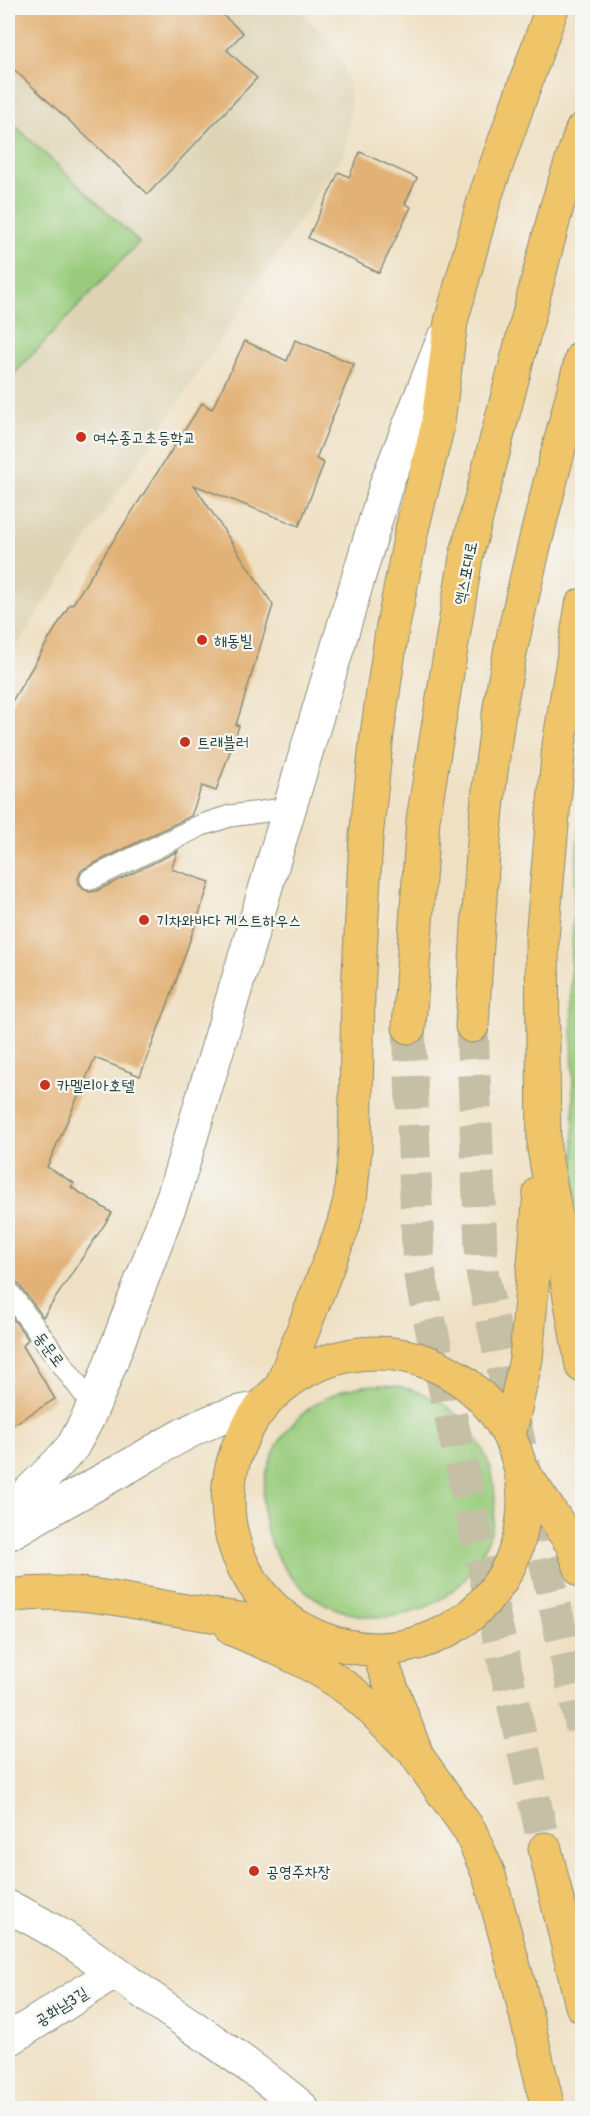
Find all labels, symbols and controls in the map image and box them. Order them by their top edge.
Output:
place label: 여수종고초등학교 [93,426,196,448]
marker: 여수종고초등학교 [74,430,88,444]
street label: 엑스포대로 [448,539,482,607]
place label: 해동빌 [214,629,253,651]
marker: 해동빌 [195,633,209,647]
place label: 트래블러 [197,731,249,753]
marker: 트래블러 [178,735,192,749]
place label: 기차와바다 게스트하우스 [156,909,301,931]
marker: 기차와바다 게스트하우스 [137,913,151,927]
place label: 카멜리아호텔 [57,1074,134,1096]
marker: 카멜리아호텔 [38,1078,52,1092]
street label: 동문로 [30,1327,70,1371]
place label: 공영주차장 [266,1860,331,1882]
marker: 공영주차장 [247,1864,261,1878]
street label: 공화남3길 [30,1981,92,2031]

